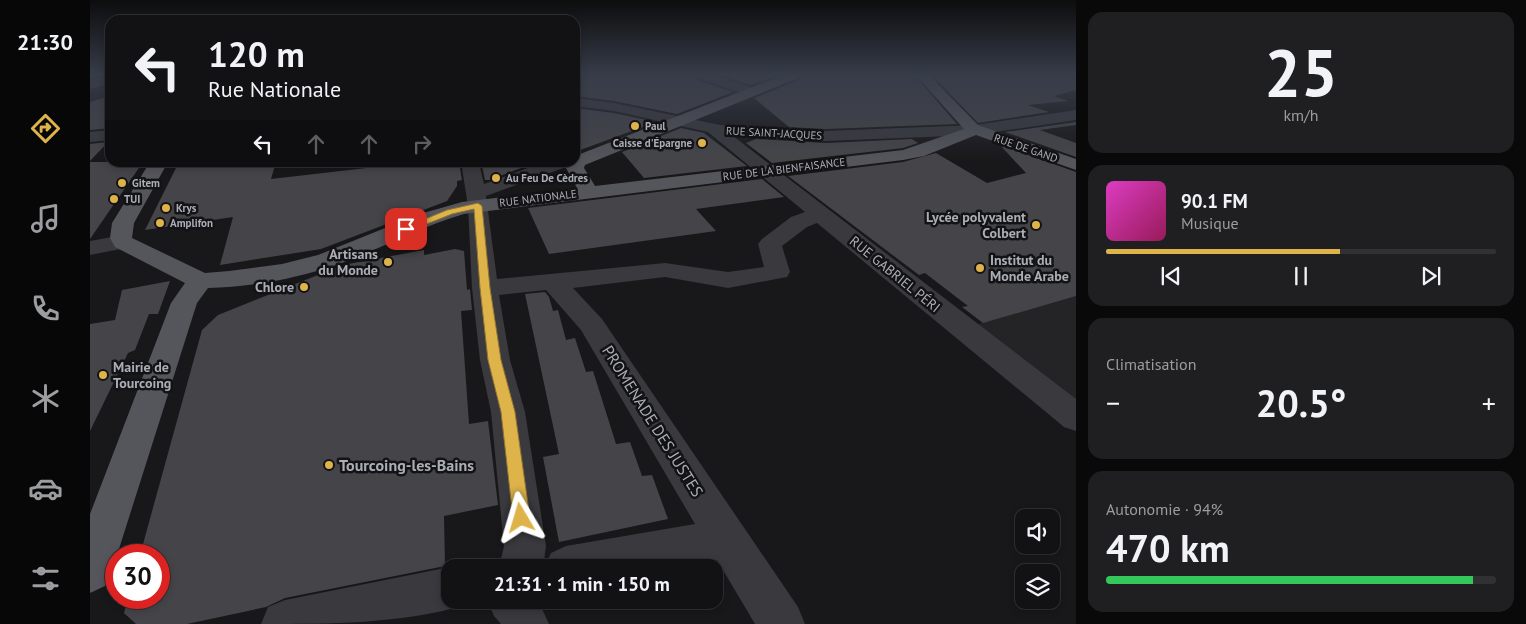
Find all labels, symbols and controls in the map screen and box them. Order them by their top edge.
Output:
text: 21:30 [17,28,73,56]
text: 25 [1264,30,1338,114]
text: 120 m [208,31,305,77]
icon: left [125,35,190,100]
text: Rue Nationale [208,75,341,103]
text: km/h [1283,105,1319,125]
icon: directions [28,111,63,146]
place label: Paul [645,119,666,133]
marker: Paul [629,120,641,132]
street label: RUE SAINT-JACQUES [726,123,823,143]
icon: left [249,130,277,158]
icon: ahead [302,130,330,158]
icon: ahead [355,130,383,158]
icon: right [408,130,436,158]
street label: RUE DE GAND [992,131,1060,165]
place label: Caisse d'Épargne [613,136,692,150]
marker: Caisse d'Épargne [696,137,708,149]
street label: RUE DE LA BIENFAISANCE [722,155,846,183]
place label: Au Feu De Cèdres [506,171,588,185]
marker: Au Feu De Cèdres [490,172,502,184]
place label: Gitem [132,176,160,190]
marker: Gitem [116,177,128,189]
street label: RUE NATIONALE [498,186,578,210]
text: 90.1 FM [1181,189,1248,213]
place label: TUI [124,192,140,206]
marker: TUI [108,193,120,205]
icon: music [28,201,63,236]
place label: Krys [176,201,197,215]
marker: Krys [160,202,172,214]
pin [385,208,427,250]
place label: Lycée polyvalent Colbert [926,208,1026,242]
text: Musique [1181,213,1239,233]
icon: arrive [392,215,420,243]
place label: Amplifon [170,216,213,230]
marker: Amplifon [154,217,166,229]
marker: Lycée polyvalent Colbert [1030,219,1042,231]
street label: RUE GABRIEL PÉRI [846,232,944,316]
place label: Artisans du Monde [318,245,378,279]
place label: Institut du Monde Arabe [990,251,1069,285]
marker: Artisans du Monde [382,256,394,268]
marker: Institut du Monde Arabe [974,262,986,274]
icon: previous [1157,262,1185,290]
icon: pause [1287,262,1315,290]
icon: next [1417,262,1445,290]
place label: Chlore [255,278,294,296]
marker: Chlore [298,281,310,293]
icon: phone [28,291,63,326]
street label: PROMENADE DES JUSTES [598,342,708,500]
text: Climatisation [1106,354,1196,374]
place label: Mairie de Tourcoing [113,358,171,392]
marker: Mairie de Tourcoing [97,369,109,381]
text: 20.5° [1256,378,1346,427]
icon: climate [28,381,63,416]
text: − [1106,384,1120,421]
text: + [1482,384,1496,421]
place label: Tourcoing-les-Bains [339,455,474,475]
marker: Tourcoing-les-Bains [323,459,335,471]
icon: car [28,471,63,506]
position arrow [494,491,546,543]
text: Autonomie · 94% [1106,499,1223,519]
map controls [1015,509,1060,609]
button: sound [1015,509,1060,554]
text: 470 km [1106,523,1230,572]
speed limit sign: 30 [105,544,170,609]
icon: filters [28,561,63,596]
button: layers [1015,564,1060,609]
text: 21:31 · 1 min · 150 m [494,572,670,596]

